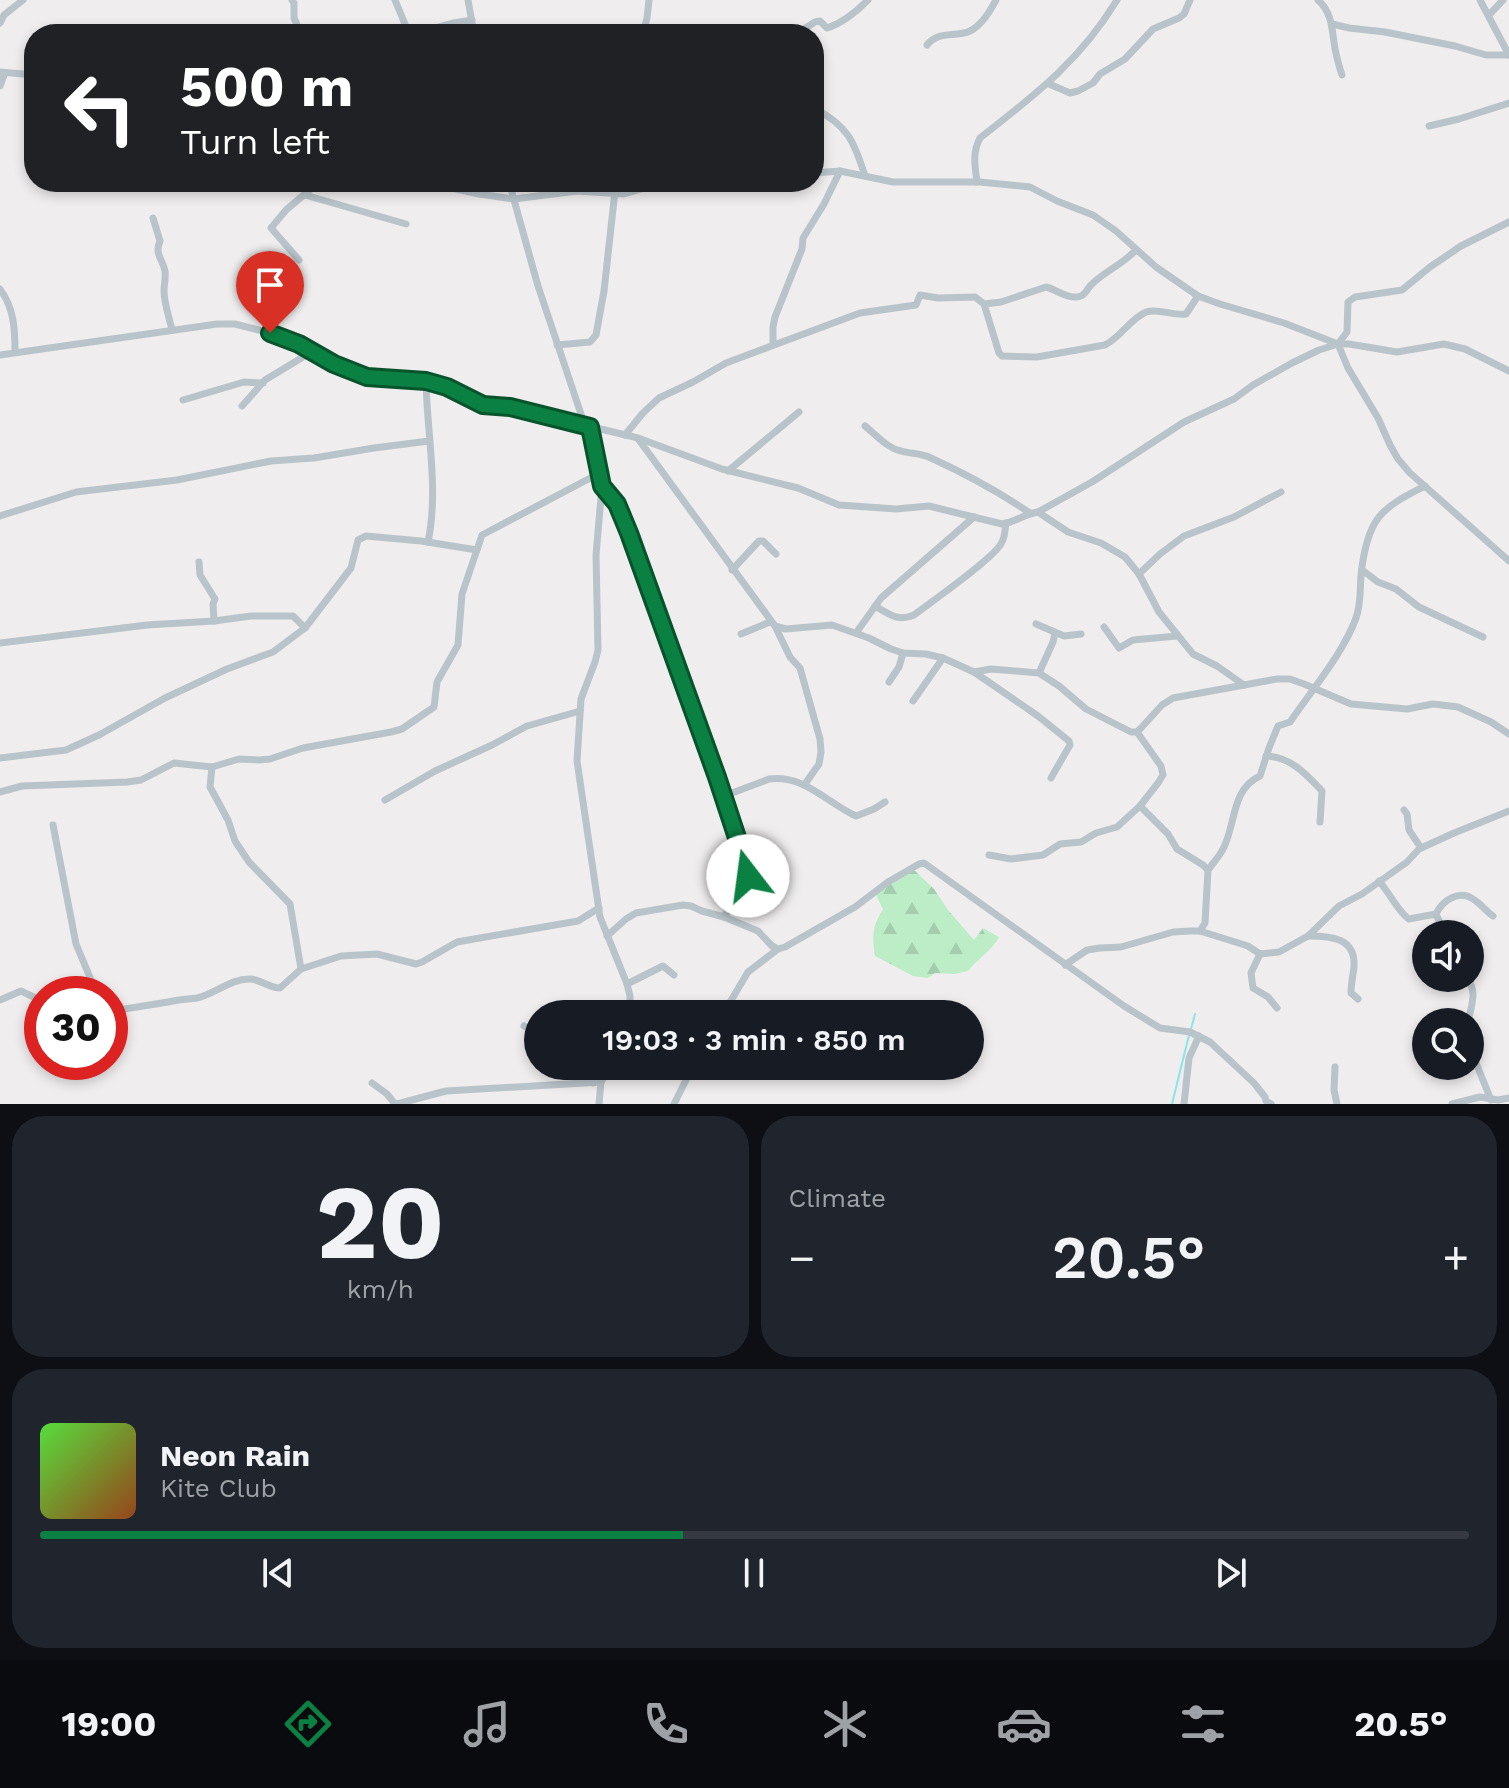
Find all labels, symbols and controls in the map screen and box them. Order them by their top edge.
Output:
text: 500 m [180,54,354,120]
icon: left [48,56,152,160]
text: Turn left [180,121,330,163]
pin [236,251,304,333]
icon: arrive [248,263,292,307]
position arrow [706,834,790,918]
map controls [1412,920,1484,1080]
button: sound [1412,920,1484,992]
speed limit sign: 30 [24,976,128,1080]
button: search [1412,1008,1484,1080]
text: 19:03 · 3 min · 850 m [602,1022,906,1057]
text: 20 [316,1161,445,1283]
text: Climate [789,1183,886,1213]
text: 20.5° [1052,1222,1205,1293]
text: − [789,1232,815,1284]
text: + [1442,1232,1469,1284]
text: km/h [347,1274,414,1304]
text: Neon Rain [160,1438,310,1473]
text: Kite Club [160,1473,277,1503]
icon: previous [256,1551,300,1595]
icon: pause [732,1551,776,1595]
icon: next [1209,1551,1253,1595]
icon: directions [280,1696,336,1752]
icon: music [459,1696,515,1752]
icon: phone [638,1696,694,1752]
icon: climate [817,1696,873,1752]
icon: car [996,1696,1052,1752]
icon: filters [1175,1696,1231,1752]
text: 19:00 [62,1703,156,1745]
text: 20.5° [1354,1703,1447,1745]

